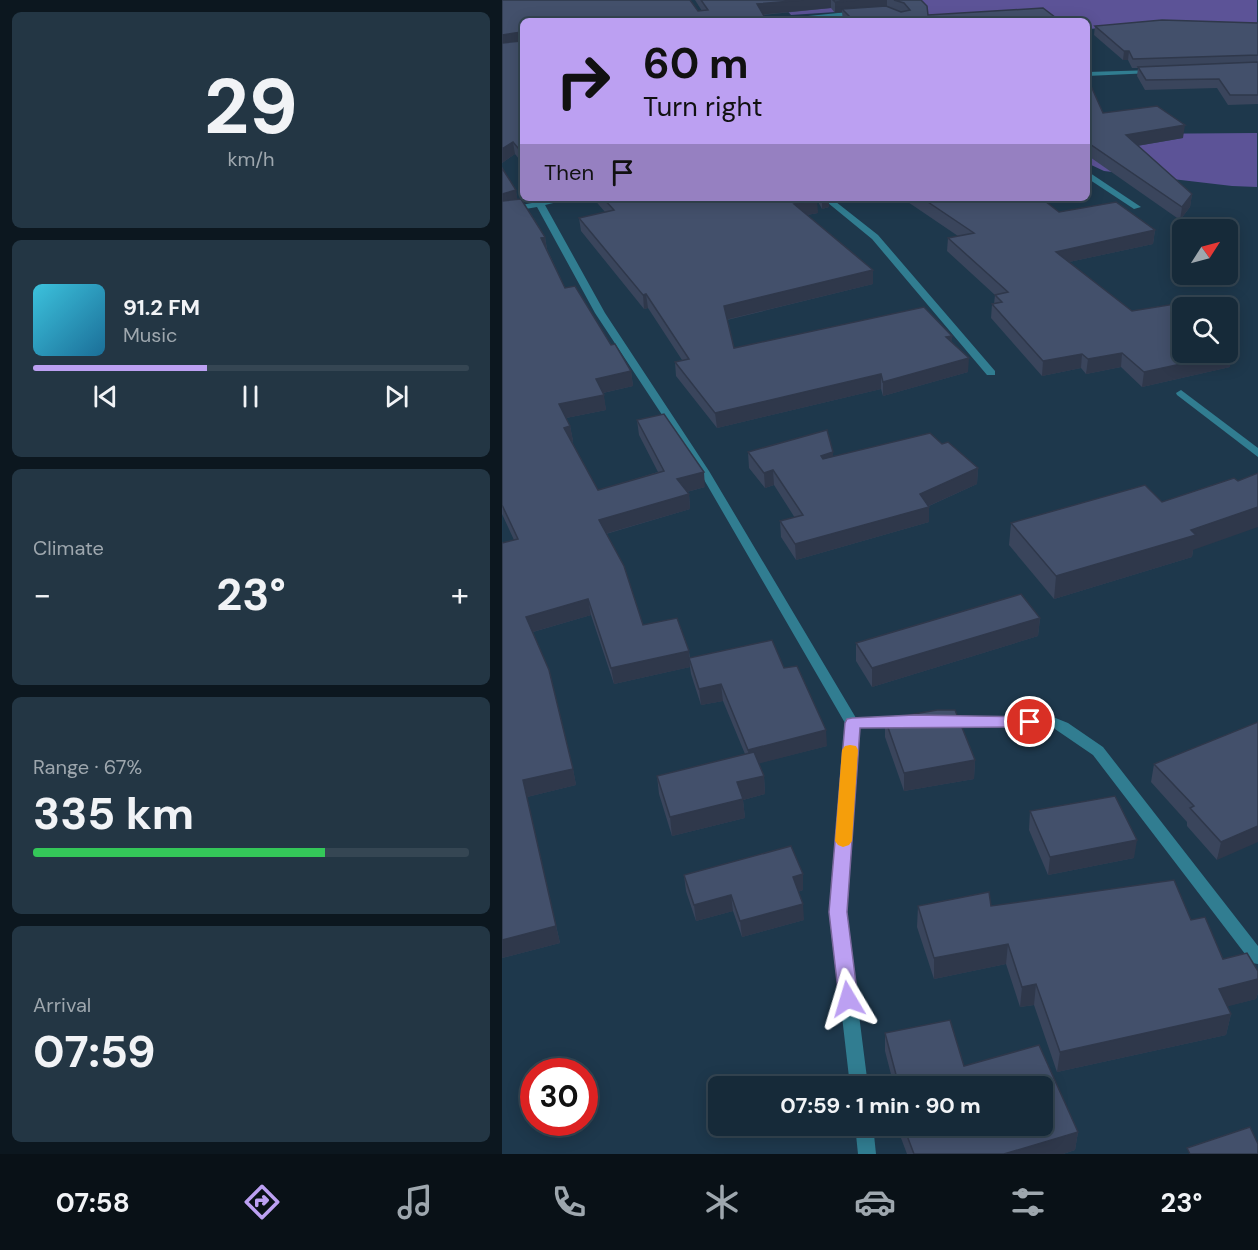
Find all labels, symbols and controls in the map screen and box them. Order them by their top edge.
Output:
text: 60 m [643,36,749,91]
icon: right [544,42,622,120]
text: 29 [204,56,298,157]
text: Turn right [643,89,763,124]
text: km/h [227,146,275,172]
icon: arrive [606,156,639,189]
text: Then [544,158,594,187]
north arrow [1172,219,1238,285]
map controls [1172,219,1238,363]
text: 91.2 FM [123,293,200,322]
button: search [1172,297,1238,363]
text: Music [123,322,178,348]
icon: previous [89,380,122,413]
icon: pause [234,380,267,413]
icon: next [380,380,413,413]
text: Climate [33,535,104,561]
text: 23° [216,565,286,624]
text: − [33,573,51,616]
text: + [451,573,469,616]
pin [1004,696,1055,747]
icon: arrive [1013,705,1046,738]
text: Range · 67% [33,754,142,780]
text: 335 km [33,784,194,843]
position arrow [816,967,880,1031]
text: Arrival [33,992,91,1018]
text: 07:59 [33,1022,156,1081]
speed limit sign: 30 [520,1058,598,1136]
text: 07:59 · 1 min · 90 m [780,1091,981,1120]
icon: directions [241,1181,283,1223]
icon: music [394,1181,436,1223]
icon: phone [548,1181,590,1223]
icon: climate [701,1181,743,1223]
icon: car [854,1181,896,1223]
icon: filters [1007,1181,1049,1223]
text: 07:58 [56,1185,130,1220]
text: 23° [1161,1185,1202,1220]

